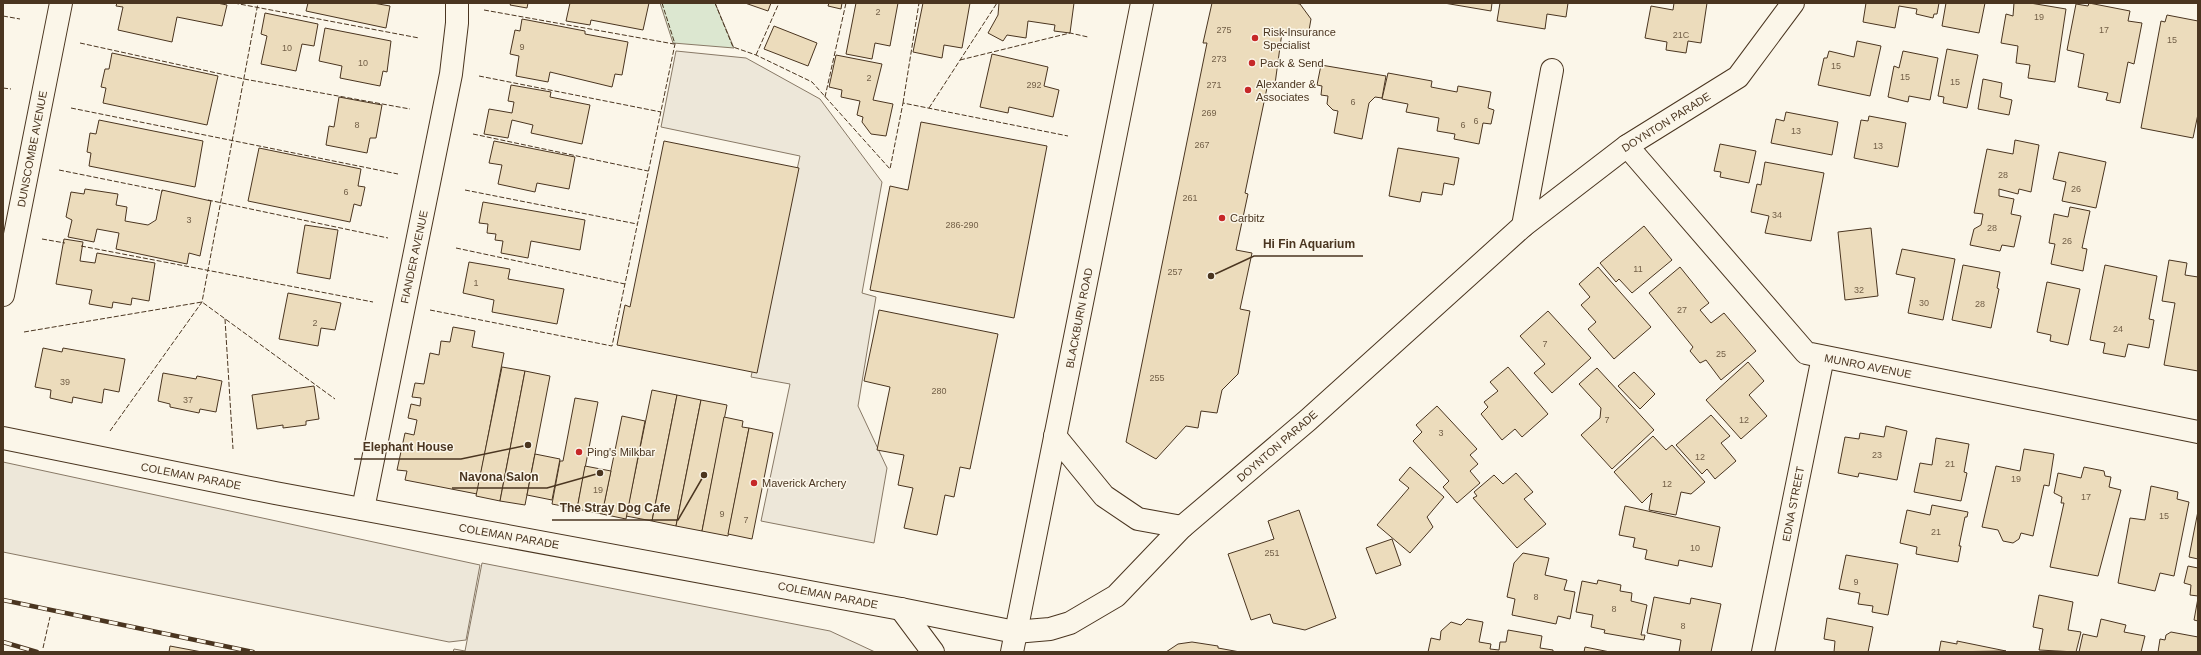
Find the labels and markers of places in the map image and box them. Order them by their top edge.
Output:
place label: Risk Insurance Specialist [1263,26,1336,51]
marker: Risk Insurance Specialist [1250,33,1260,43]
place label: Pack & Send [1260,57,1324,69]
marker: Pack & Send [1247,58,1257,68]
place label: Alexander & Associates [1256,78,1317,103]
marker: Alexander & Associates [1243,85,1253,95]
place label: Carbitz [1230,212,1265,224]
marker: Carbitz [1217,213,1227,223]
callout: Hi Fin Aquarium [1254,232,1363,256]
callout: Elephant House [354,435,461,459]
place label: Ping's Milkbar [587,446,655,458]
marker: Ping's Milkbar [574,447,584,457]
callout: Navona Salon [452,464,547,488]
place label: Maverick Archery [762,477,847,489]
marker: Maverick Archery [749,478,759,488]
callout: The Stray Dog Cafe [552,496,678,520]

